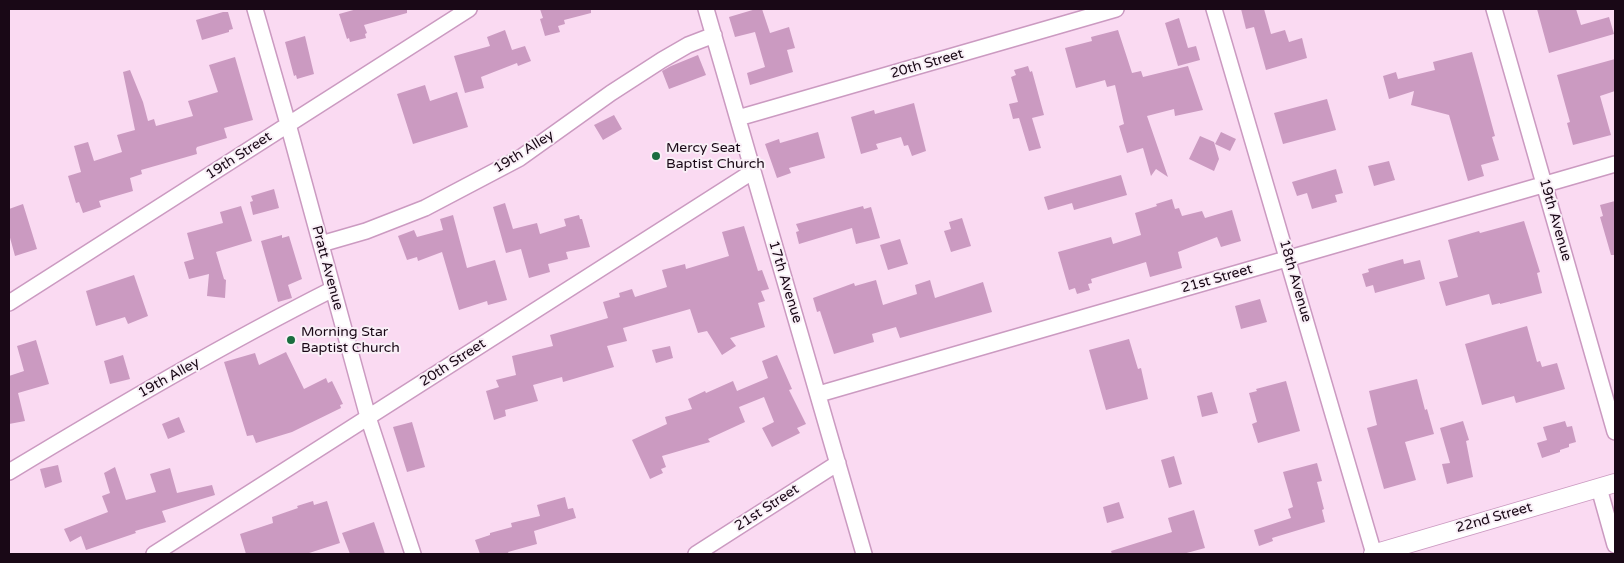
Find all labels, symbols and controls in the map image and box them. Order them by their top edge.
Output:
street label: 20th Street [889,46,965,82]
street label: 19th Alley [491,127,557,177]
street label: 19th Street [203,129,275,183]
place label: Mercy Seat Baptist Church [666,140,765,172]
marker: Mercy Seat Baptist Church [650,150,662,162]
street label: 19th Avenue [1535,177,1575,263]
street label: Pratt Avenue [308,224,346,312]
street label: 18th Avenue [1275,238,1315,324]
street label: 17th Avenue [765,239,805,325]
street label: 21st Street [1179,261,1255,297]
place label: Morning Star Baptist Church [301,324,400,357]
marker: Morning Star Baptist Church [285,334,297,346]
street label: 20th Street [417,336,489,390]
street label: 19th Alley [135,354,203,402]
street label: 21st Street [732,481,802,535]
street label: 22nd Street [1454,499,1534,537]

